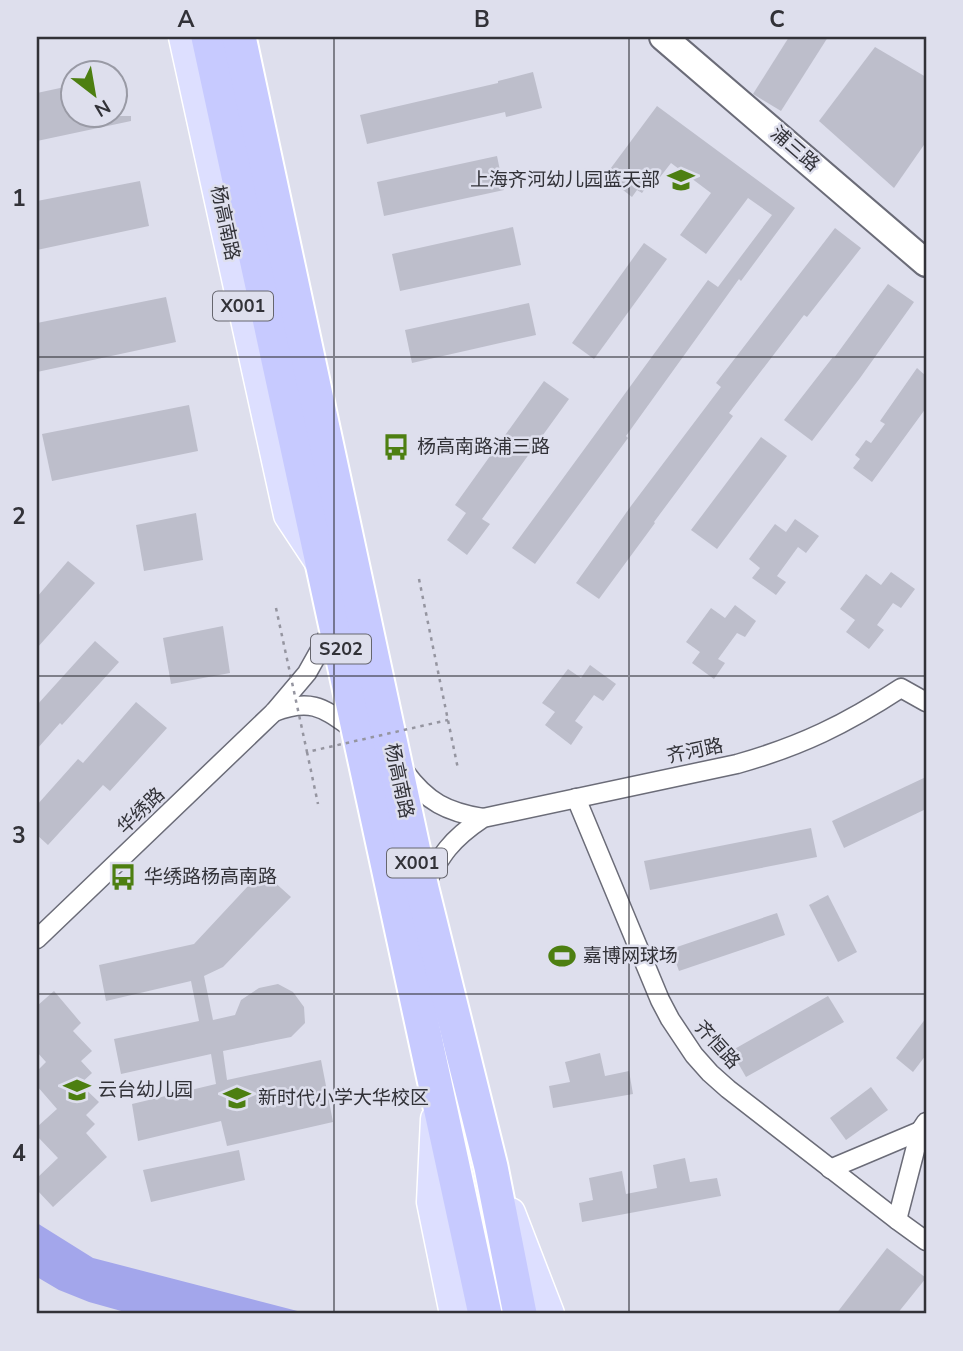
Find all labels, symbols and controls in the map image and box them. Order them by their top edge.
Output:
text: A [177,4,195,35]
text: B [474,4,490,35]
text: C [769,4,785,35]
north arrow [60,60,130,130]
text: N [89,93,115,123]
street label: 浦三路 [765,120,825,178]
school or university icon: 上海齐河幼儿园蓝天部 [666,165,696,195]
place label: 上海齐河幼儿园蓝天部 [470,167,660,193]
text: 1 [12,183,26,214]
street label: 杨高南路 [204,183,246,263]
road number: X001 [213,292,273,320]
bus stop icon: 杨高南路浦三路 [381,432,411,462]
place label: 杨高南路浦三路 [417,434,550,460]
text: 2 [12,501,26,532]
road number: S202 [311,634,371,664]
street label: 齐河路 [664,732,726,770]
street label: 杨高南路 [378,741,420,821]
street label: 华绣路 [111,782,171,840]
text: 3 [12,820,26,851]
road number: X001 [387,848,447,878]
bus stop icon: 华绣路杨高南路 [108,862,138,892]
place label: 华绣路杨高南路 [144,864,277,890]
sports icon: 嘉博网球场 [547,941,577,971]
place label: 嘉博网球场 [583,943,678,969]
street label: 齐恒路 [688,1015,746,1075]
school or university icon: 云台幼儿园 [62,1075,92,1105]
place label: 云台幼儿园 [98,1077,193,1103]
school or university icon: 新时代小学大华校区 [222,1083,252,1113]
place label: 新时代小学大华校区 [258,1085,429,1111]
text: 4 [12,1138,26,1169]

